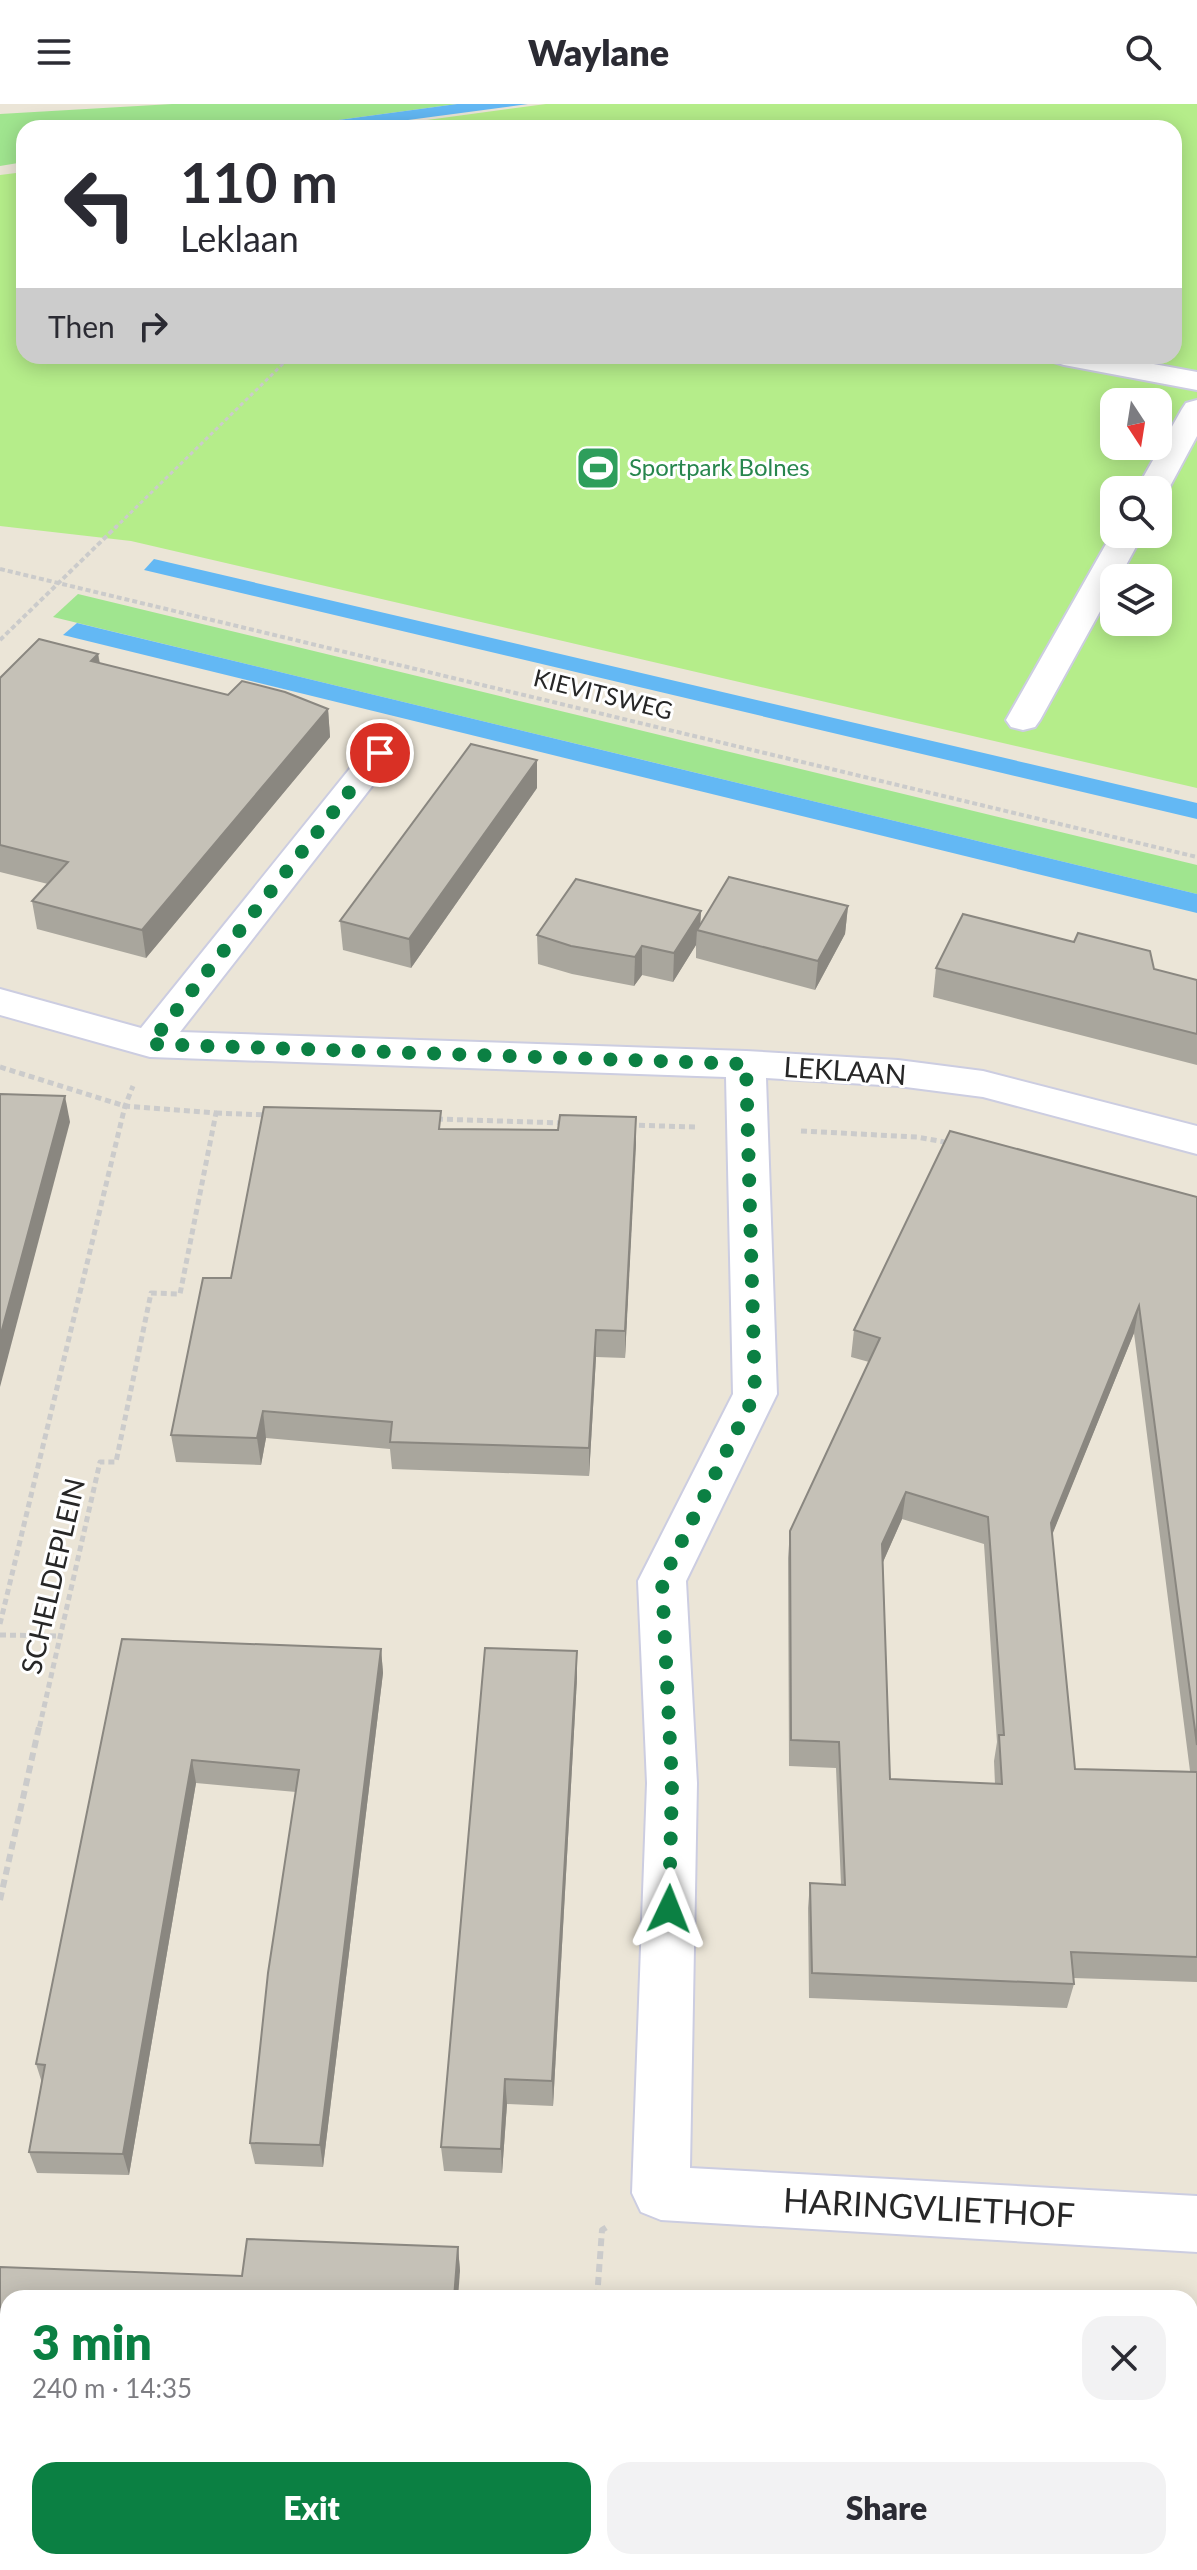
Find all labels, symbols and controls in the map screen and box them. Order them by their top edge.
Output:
icon: menu [32,30,76,74]
text: Waylane [528,30,669,74]
icon: search [1121,30,1165,74]
text: 110 m [180,148,338,215]
icon: left [48,152,152,256]
text: Leklaan [180,216,299,260]
icon: right [131,304,175,348]
text: Then [48,308,115,344]
north arrow [1100,388,1172,460]
map controls [1100,388,1172,636]
sports icon: Sportpark Bolnes [574,444,622,492]
place label: Sportpark Bolnes [629,452,810,481]
button: search [1100,476,1172,548]
button: layers [1100,564,1172,636]
street label: KIEVITSWEG [531,662,676,725]
pin [346,719,414,787]
icon: arrive [358,731,402,775]
street label: LEKLAAN [783,1049,907,1091]
street label: SCHELDEPLEIN [13,1475,91,1677]
position arrow [627,1867,711,1951]
street label: HARINGVLIETHOF [782,2178,1076,2235]
text: 3 min [32,2313,152,2370]
button: close [1082,2316,1166,2400]
text: 240 m · 14:35 [32,2372,192,2404]
button: Exit [32,2462,591,2554]
button: Share [607,2462,1166,2554]

